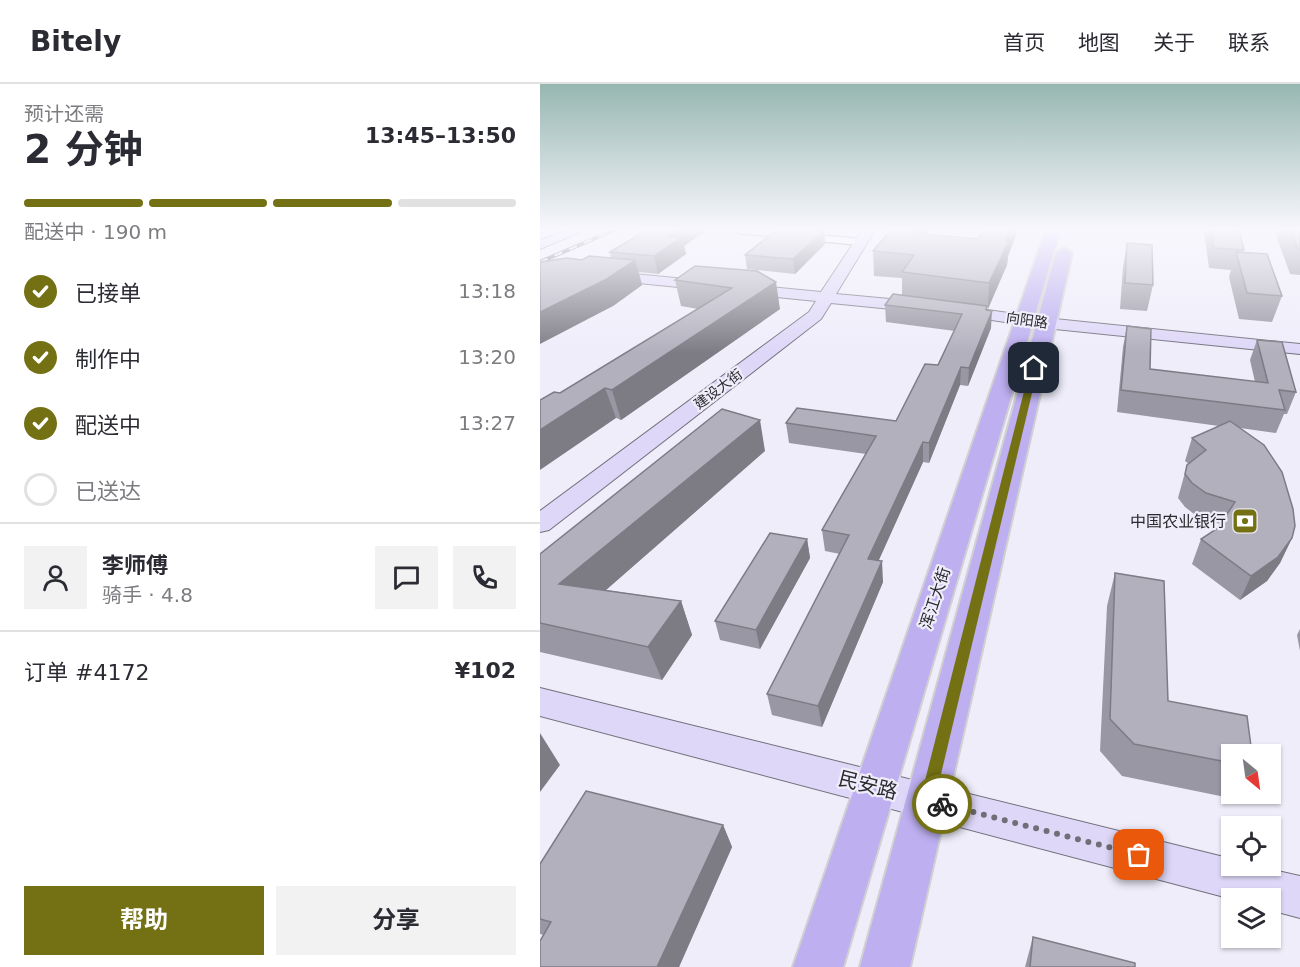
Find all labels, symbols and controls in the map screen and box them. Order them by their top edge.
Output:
text: Bitely [30,25,121,58]
text: 首页 [1003,31,1045,55]
text: 地图 [1078,31,1120,55]
text: 关于 [1153,31,1195,55]
text: 联系 [1228,31,1270,55]
text: 预计还需 [24,102,104,126]
text: 13:45–13:50 [365,123,516,148]
text: 2 分钟 [24,127,143,172]
text: 配送中 · 190 m [24,220,167,244]
icon: check [24,275,57,308]
text: 13:18 [458,279,516,303]
text: 已接单 [75,281,141,306]
street label: 向阳路 [1005,309,1049,331]
icon: check [24,341,57,374]
pin [1008,342,1059,393]
text: 13:20 [458,345,516,369]
text: 制作中 [75,347,141,372]
icon: home [1017,351,1050,384]
street label: 建设大街 [691,366,745,412]
icon: check [24,407,57,440]
text: 13:27 [458,411,516,435]
text: 配送中 [75,413,141,438]
text: 已送达 [75,479,141,504]
bank icon: 中国农业银行 [1230,506,1260,536]
place label: 中国农业银行 [1130,512,1226,531]
button: person [24,546,87,609]
button: chat [375,546,438,609]
button: phone [453,546,516,609]
text: 李师傅 [102,553,168,578]
street label: 浑江大街 [916,565,954,631]
text: 骑手 · 4.8 [102,583,193,607]
text: ¥102 [455,658,516,683]
text: 订单 #4172 [24,660,149,685]
north arrow [1221,744,1281,804]
map controls [1221,744,1281,948]
street label: 民安路 [836,766,900,804]
courier [912,774,972,834]
icon: bike [926,788,959,821]
button: locate [1221,816,1281,876]
pin [1113,829,1164,880]
icon: bag [1122,838,1155,871]
button: 帮助 [24,886,264,955]
button: 分享 [276,886,516,955]
button: layers [1221,888,1281,948]

